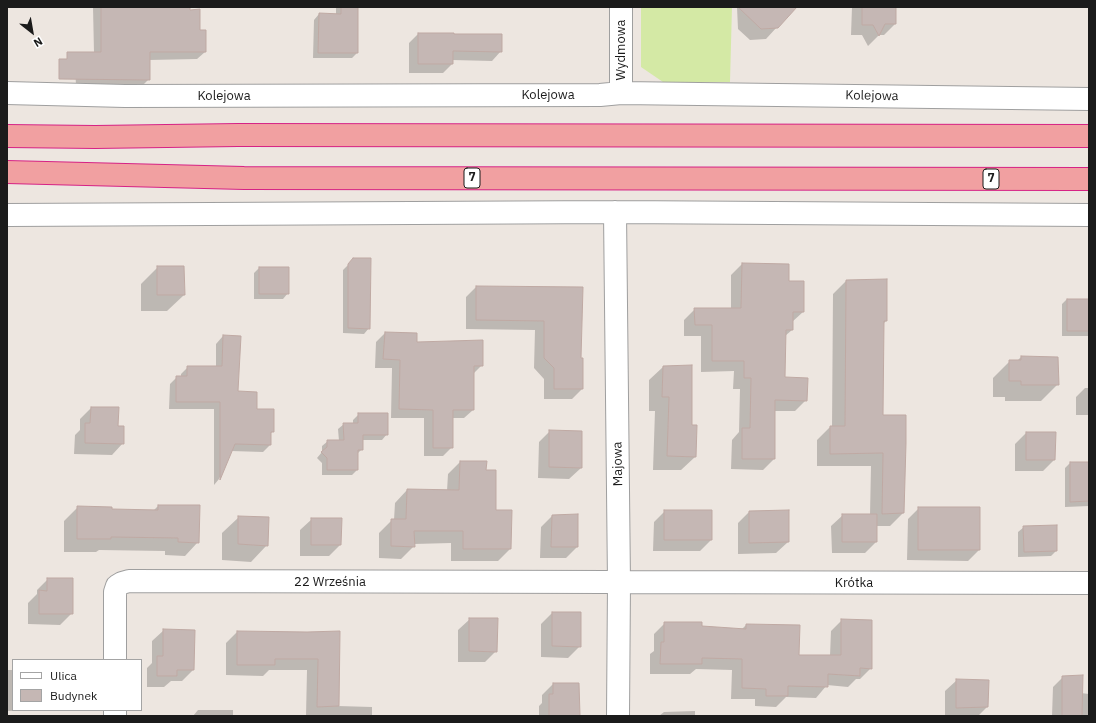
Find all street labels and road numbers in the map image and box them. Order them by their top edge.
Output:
street label: Wydmowa [613,20,629,80]
street label: Kolejowa [521,87,575,103]
street label: Kolejowa [197,88,251,104]
street label: Kolejowa [845,88,899,104]
road number: 7 [464,168,480,188]
road number: 7 [983,169,999,189]
street label: Majowa [610,441,626,487]
street label: 22 Września [294,574,366,590]
street label: Krótka [835,575,873,591]

